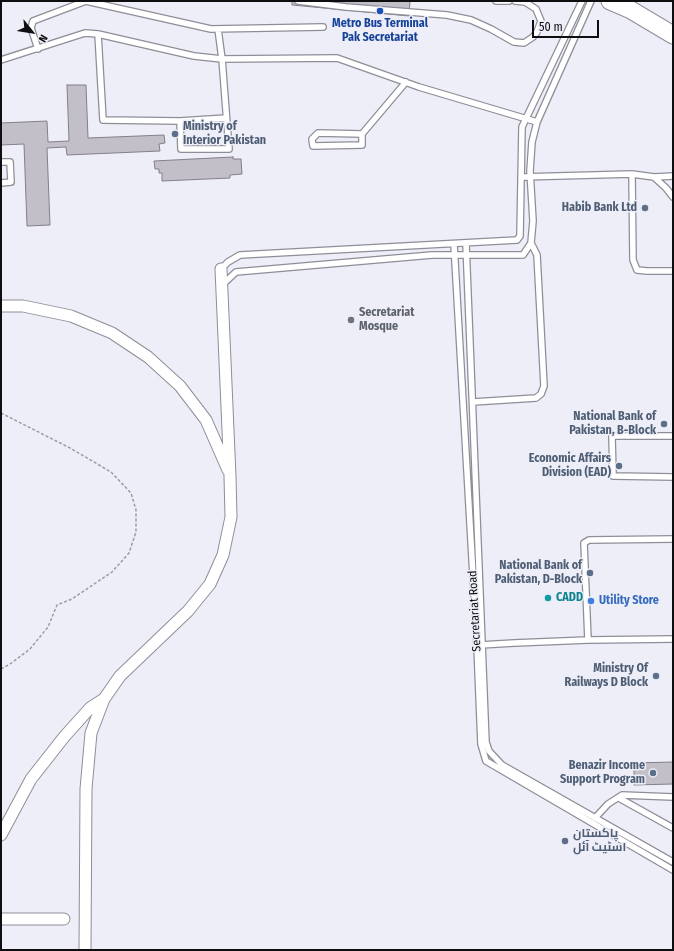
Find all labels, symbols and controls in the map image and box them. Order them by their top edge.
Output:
marker: Metro Bus Terminal Pak Secretariat [375,6,385,16]
north arrow [12,12,52,52]
scale bar [534,12,601,38]
place label: Metro Bus Terminal Pak Secretariat [332,17,428,45]
text: 50 m [539,20,563,34]
text: N [36,32,50,44]
place label: Ministry of Interior Pakistan [183,120,266,148]
marker: Ministry of Interior Pakistan [170,129,180,139]
place label: Habib Bank Ltd [562,201,637,215]
marker: Habib Bank Ltd [640,203,650,213]
place label: Secretariat Mosque [359,306,414,334]
marker: Secretariat Mosque [346,315,356,325]
place label: National Bank of Pakistan, B-Block [569,410,656,438]
marker: National Bank of Pakistan, B-Block [659,419,669,429]
place label: Economic Affairs Division (EAD) [529,452,611,480]
marker: Economic Affairs Division (EAD) [614,461,624,471]
place label: National Bank of Pakistan, D-Block [495,559,582,587]
marker: National Bank of Pakistan, D-Block [585,568,595,578]
street label: Secretariat Road [466,570,484,652]
place label: CADD [556,591,583,605]
marker: CADD [543,593,553,603]
place label: Utility Store [599,594,659,608]
marker: Utility Store [586,596,596,606]
place label: Ministry Of Railways D Block [565,662,648,690]
marker: Ministry Of Railways D Block [651,671,661,681]
place label: Benazir Income Support Program [560,759,645,787]
marker: Benazir Income Support Program [648,768,658,778]
place label: پاکستان اسٹیٹ آئل [573,827,626,855]
marker: پاکستان اسٹیٹ آئل [560,836,570,846]

